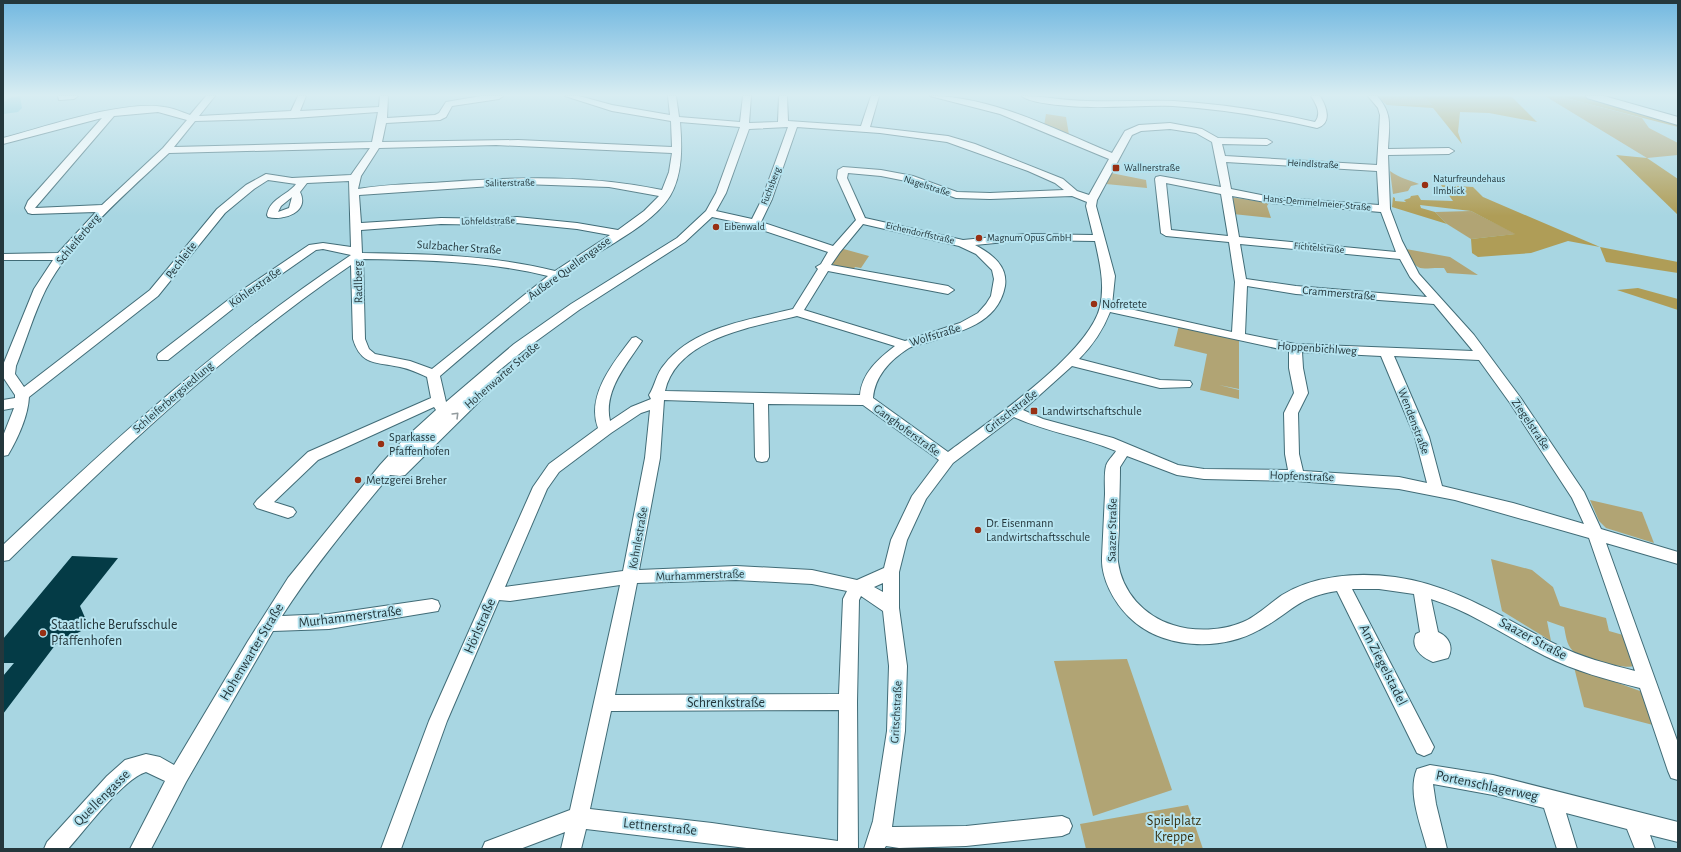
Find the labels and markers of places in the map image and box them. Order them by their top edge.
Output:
marker: Wallnerstraße [1111,163,1121,173]
place label: Wallnerstraße [1124,163,1180,173]
place label: Naturfreundehaus Ilmblick [1433,174,1505,196]
marker: Naturfreundehaus Ilmblick [1420,180,1430,190]
marker: Eibenwald [711,222,721,232]
place label: Eibenwald [724,222,765,232]
marker: Magnum Opus GmbH [974,233,984,243]
place label: Magnum Opus GmbH [987,233,1072,243]
place label: Nofretete [1102,298,1147,310]
marker: Nofretete [1089,299,1099,309]
place label: Landwirtschaftschule [1042,405,1142,417]
marker: Landwirtschaftschule [1029,406,1039,416]
place label: Sparkasse Pfaffenhofen [389,431,450,457]
marker: Sparkasse Pfaffenhofen [376,439,386,449]
place label: Metzgerei Breher [366,474,447,486]
marker: Metzgerei Breher [353,475,363,485]
place label: Dr. Eisenmann Landwirtschaftsschule [986,517,1090,543]
marker: Dr. Eisenmann Landwirtschaftsschule [973,525,983,535]
place label: Staatliche Berufsschule Pfaffenhofen [51,618,177,648]
marker: Staatliche Berufsschule Pfaffenhofen [38,628,48,638]

